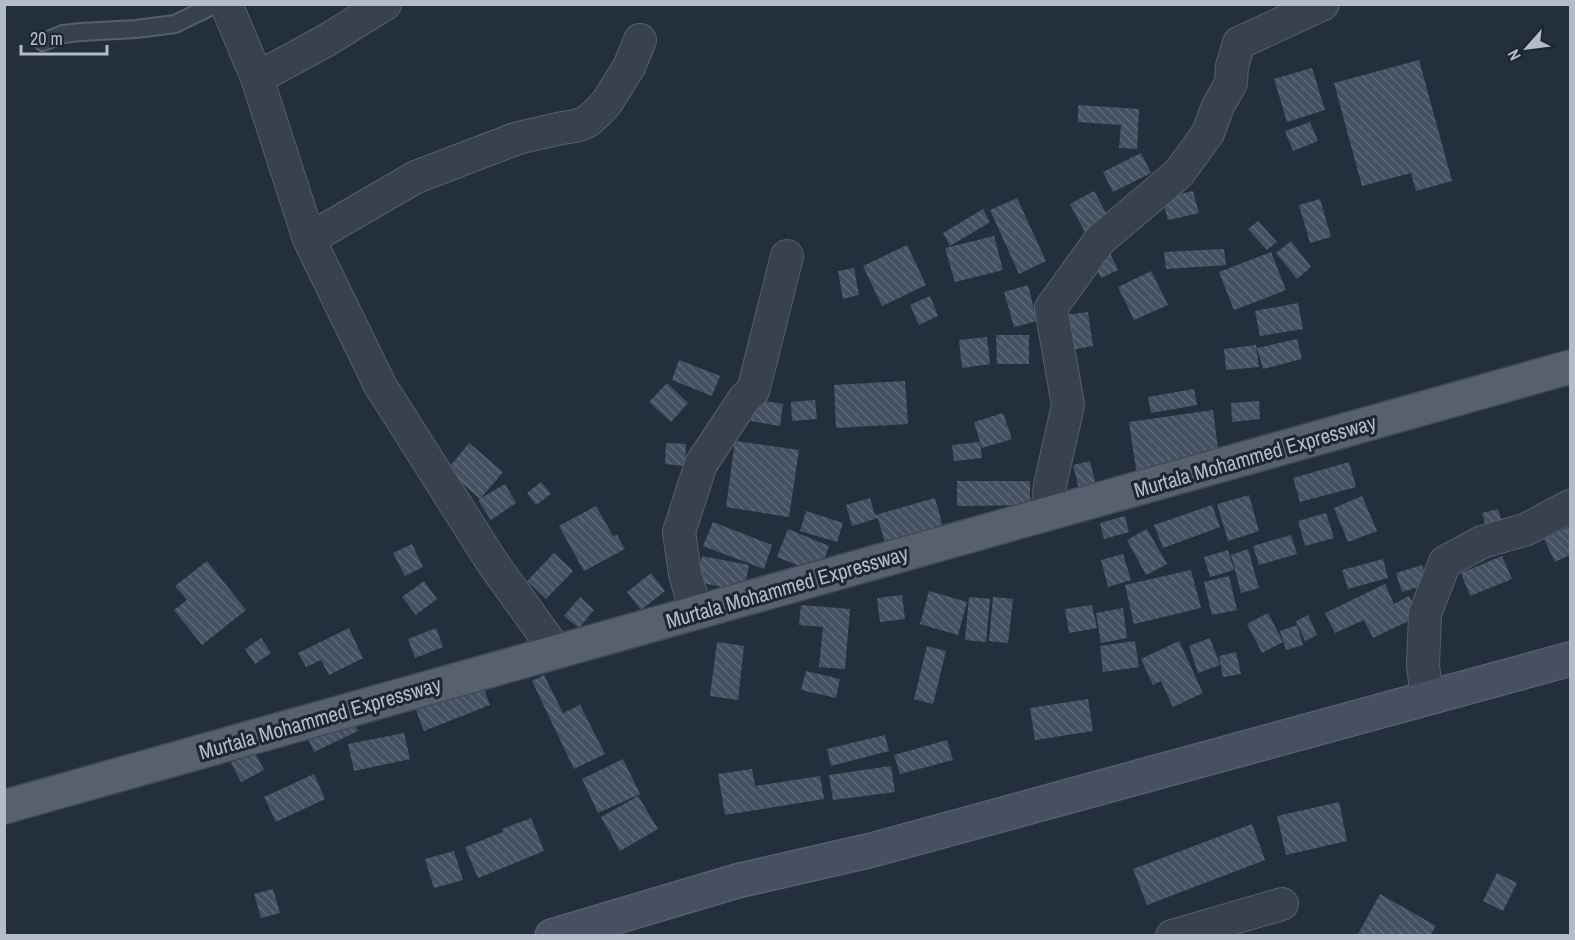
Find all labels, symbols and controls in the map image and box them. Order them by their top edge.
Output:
scale bar [21,18,106,56]
north arrow [1497,18,1557,78]
text: 20 m [30,26,63,51]
text: N [1502,46,1526,64]
street label: Murtala Mohammed Expressway [1131,407,1380,504]
street label: Murtala Mohammed Expressway [663,538,912,635]
street label: Murtala Mohammed Expressway [196,669,445,766]

